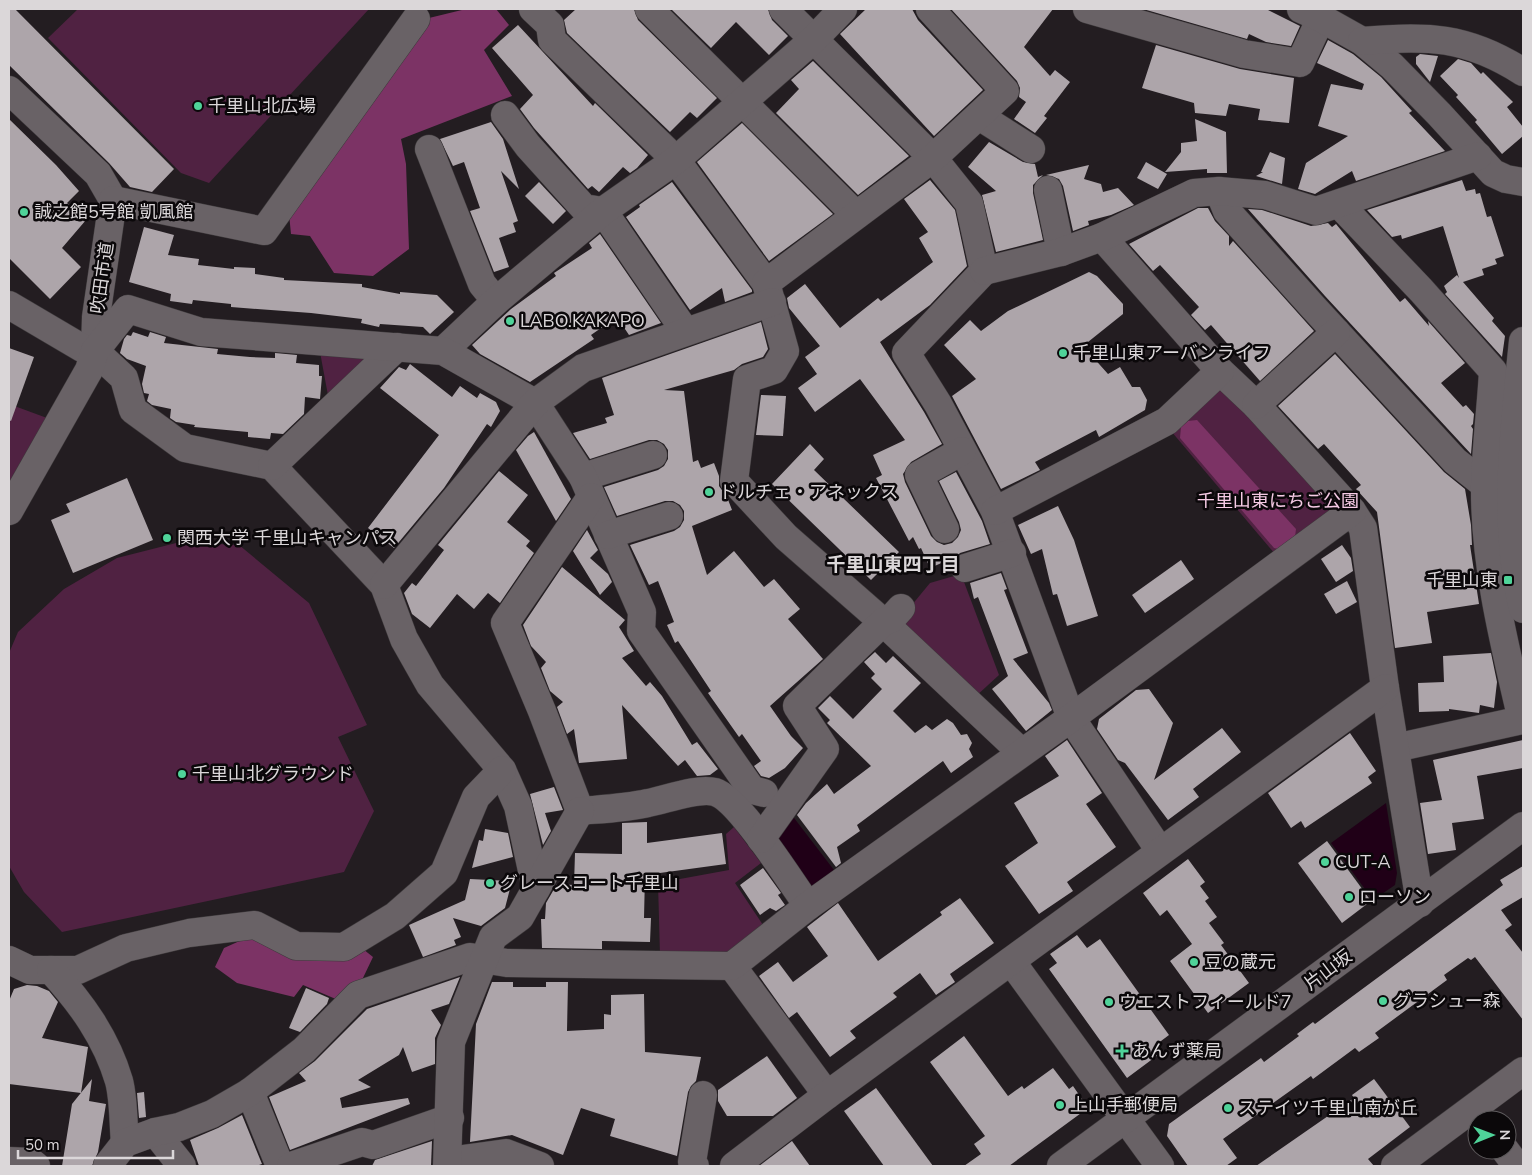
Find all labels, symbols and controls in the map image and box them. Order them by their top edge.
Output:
place label: 千里山北広場 [208,94,316,118]
marker: 千里山北広場 [192,100,204,112]
place label: 誠之館5号館 凱風館 [34,200,193,224]
marker: 誠之館5号館 凱風館 [18,206,30,218]
street label: 吹田市道 [85,241,119,315]
place label: LABO.KAKAPO [520,309,645,333]
marker: LABO.KAKAPO [504,315,516,327]
place label: 千里山東アーバンライフ [1073,341,1271,365]
marker: 千里山東アーバンライフ [1057,347,1069,359]
place label: ドルチェ・アネックス [719,480,898,504]
marker: ドルチェ・アネックス [703,486,715,498]
park label: 千里山東にちご公園 [1197,489,1359,513]
place label: 関西大学 千里山キャンパス [177,526,398,550]
marker: 関西大学 千里山キャンパス [161,532,173,544]
district label: 千里山東四丁目 [826,552,960,578]
place label: 千里山東 [1426,568,1498,592]
marker: 千里山東 [1502,574,1514,586]
place label: 千里山北グラウンド [192,762,354,786]
marker: 千里山北グラウンド [176,768,188,780]
place label: CUT-A [1335,850,1391,874]
marker: CUT-A [1319,856,1331,868]
place label: グレースコート千里山 [500,871,679,895]
marker: グレースコート千里山 [484,877,496,889]
place label: ローソン [1359,885,1431,909]
marker: ローソン [1343,891,1355,903]
street label: 片山坂 [1299,944,1357,996]
place label: 豆の蔵元 [1204,950,1276,974]
marker: 豆の蔵元 [1188,956,1200,968]
place label: グラシュー森 [1393,989,1501,1013]
place label: ウエストフィールド7 [1119,990,1291,1014]
marker: グラシュー森 [1377,995,1389,1007]
marker: ウエストフィールド7 [1103,996,1115,1008]
place label: あんず薬局 [1132,1039,1222,1063]
marker: あんず薬局 [1116,1045,1128,1057]
place label: 上山手郵便局 [1070,1093,1178,1117]
place label: ステイツ千里山南が丘 [1238,1096,1418,1120]
marker: 上山手郵便局 [1054,1099,1066,1111]
marker: ステイツ千里山南が丘 [1222,1102,1234,1114]
north arrow [1467,1110,1517,1160]
scale bar [18,1128,172,1160]
text: N [1495,1129,1514,1140]
text: 50 m [25,1135,60,1155]

